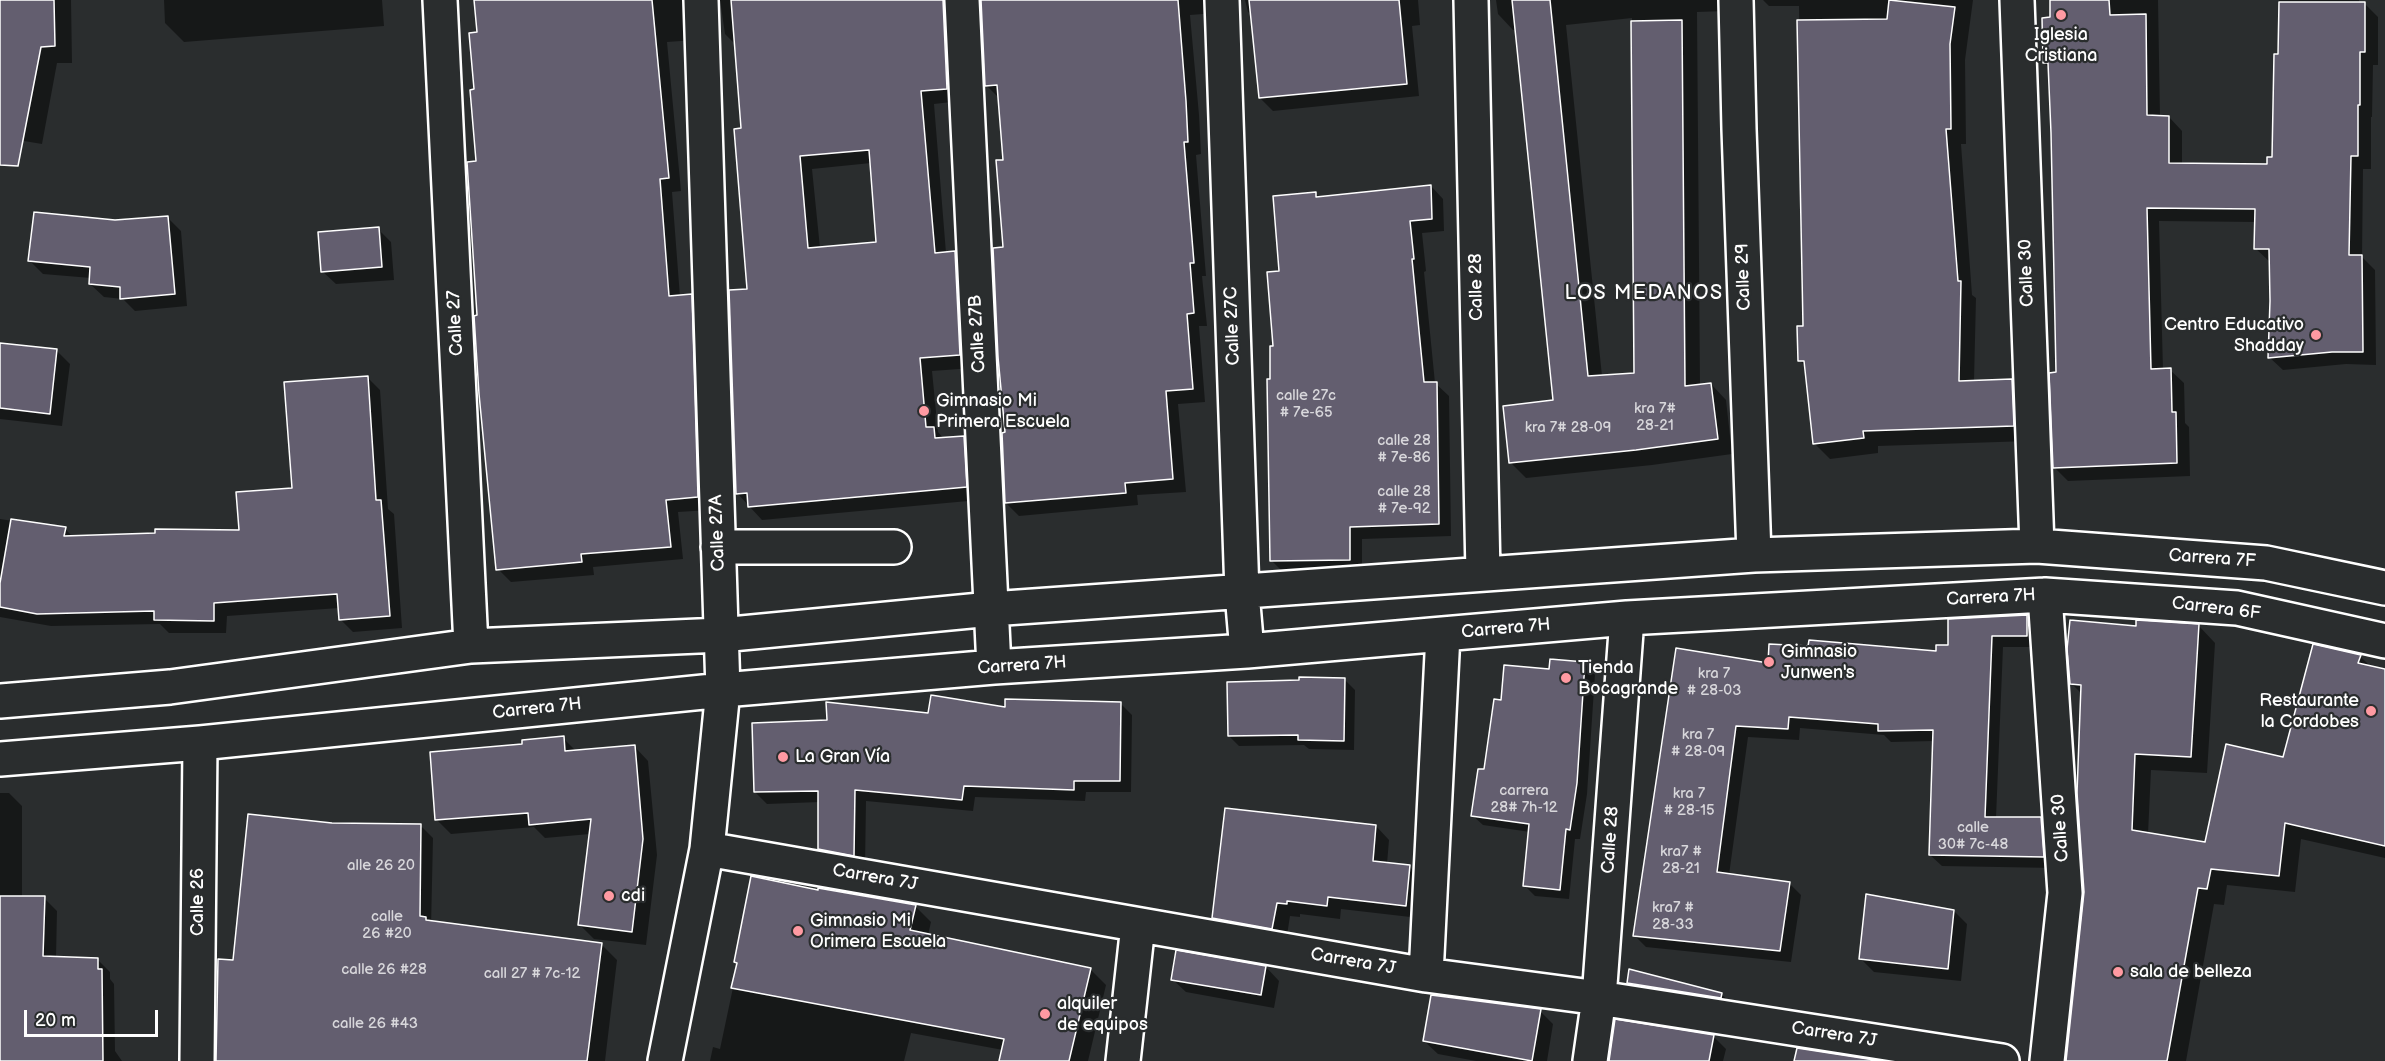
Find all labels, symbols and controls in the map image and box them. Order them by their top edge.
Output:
marker: Iglesia Cristiana [2054,8,2068,22]
place label: Iglesia Cristiana [2025,24,2097,66]
street label: Calle 30 [2015,239,2039,307]
street label: Calle 29 [1732,243,1756,311]
street label: Calle 28 [1466,253,1488,321]
district label: LOS MEDANOS [1564,282,1724,306]
street label: Calle 27C [1221,286,1245,366]
street label: Calle 27 [443,290,469,356]
street label: Calle 27B [965,294,991,374]
place label: Centro Educativo Shadday [2164,314,2304,356]
marker: Centro Educativo Shadday [2309,328,2323,342]
house number: calle 27c # 7e-65 [1276,387,1336,422]
place label: Gimnasio Mi Primera Escuela [936,390,1070,432]
house number: kra 7# 28-21 [1634,400,1676,435]
marker: Gimnasio Mi Primera Escuela [917,404,931,418]
house number: kra 7# 28-09 [1525,419,1611,437]
house number: calle 28 # 7e-86 [1377,432,1431,467]
house number: calle 28 # 7e-92 [1377,483,1431,518]
street label: Calle 27A [706,494,730,572]
street label: Carrera 7F [2168,545,2256,573]
street label: Carrera 7H [1946,585,2036,611]
street label: Carrera 6F [2170,593,2262,625]
street label: Carrera 7H [1460,614,1552,644]
place label: Gimnasio Junwen's [1781,641,1857,684]
street label: Carrera 7H [977,652,1067,680]
marker: Gimnasio Junwen's [1762,655,1776,669]
place label: Tienda Bocagrande [1578,657,1678,700]
house number: kra 7 # 28-03 [1687,665,1741,700]
marker: Tienda Bocagrande [1559,671,1573,685]
place label: Restaurante la Cordobes [2259,690,2359,732]
street label: Carrera 7H [491,694,583,724]
marker: Restaurante la Cordobes [2364,704,2378,718]
house number: kra 7 # 28-09 [1671,726,1725,761]
place label: La Gran Vía [795,746,890,768]
marker: La Gran Vía [776,750,790,764]
house number: carrera 28# 7h-12 [1490,782,1558,817]
house number: kra 7 # 28-15 [1663,785,1715,820]
street label: Calle 30 [2048,793,2074,863]
street label: Calle 28 [1598,806,1624,874]
house number: calle 30# 7c-48 [1938,819,2008,854]
house number: kra7 # 28-21 [1660,843,1702,878]
house number: alle 26 20 [347,857,415,875]
street label: Carrera 7J [831,860,919,896]
street label: Calle 26 [187,868,209,936]
place label: cdi [621,885,645,907]
marker: cdi [602,889,616,903]
house number: kra7 # 28-33 [1652,899,1694,934]
house number: calle 26 #20 [362,908,412,943]
place label: Gimnasio Mi Orimera Escuela [810,910,946,952]
marker: Gimnasio Mi Orimera Escuela [791,924,805,938]
street label: Carrera 7J [1309,944,1397,980]
house number: calle 26 #28 [341,961,427,979]
place label: sala de belleza [2130,961,2252,983]
house number: call 27 # 7c-12 [484,965,580,983]
marker: sala de belleza [2111,965,2125,979]
place label: alquiler de equipos [1057,993,1148,1036]
scale bar [27,998,160,1036]
marker: alquiler de equipos [1038,1007,1052,1021]
text: 20 m [35,1010,76,1031]
house number: calle 26 #43 [332,1015,418,1033]
street label: Carrera 7J [1790,1018,1878,1052]

